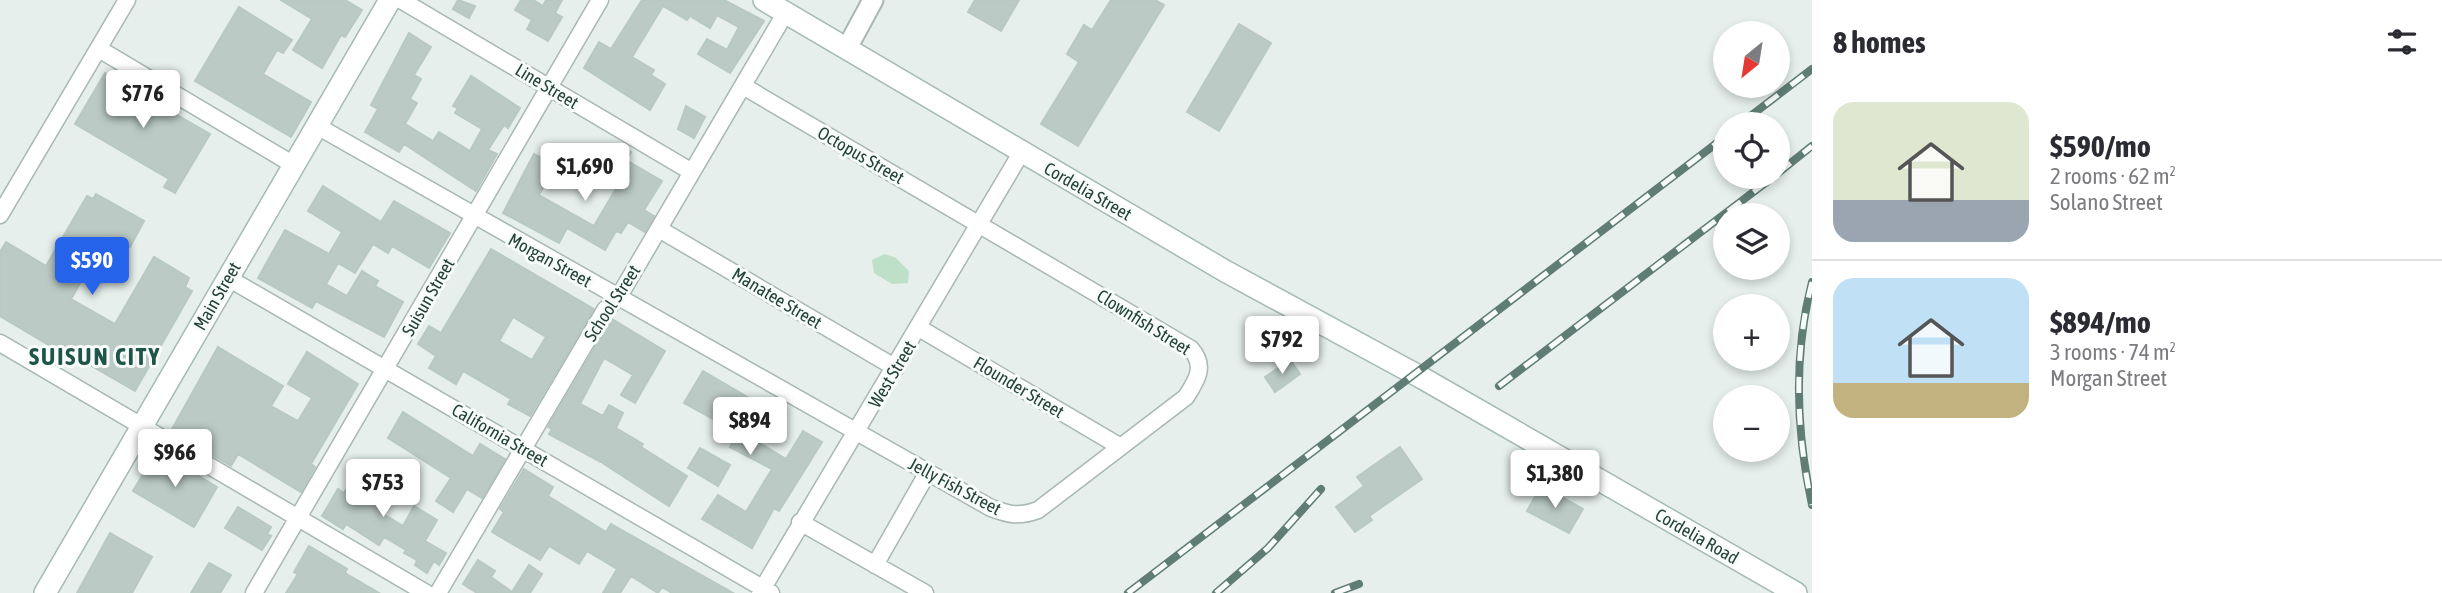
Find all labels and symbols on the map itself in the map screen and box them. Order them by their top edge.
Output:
north arrow [1713,21,1790,98]
street label: Line Street [512,59,582,113]
pin: $776 [102,71,184,130]
street label: Octopus Street [814,122,908,188]
pin: $1,690 [528,144,642,203]
street label: Cordelia Street [1040,157,1136,225]
street label: Morgan Street [505,229,595,291]
pin: $590 [51,238,133,297]
street label: Suisun Street [397,254,459,340]
street label: Main Street [189,258,245,334]
street label: School Street [580,261,644,345]
street label: Manatee Street [728,263,826,333]
street label: Clownfish Street [1093,285,1195,359]
pin: $792 [1241,316,1323,376]
street label: West Street [864,337,920,411]
district label: SUISUN CITY [29,343,161,370]
street label: Flounder Street [970,352,1068,422]
pin: $894 [709,398,791,457]
street label: California Street [448,399,552,471]
pin: $966 [134,430,216,489]
pin: $1,380 [1498,450,1612,510]
street label: Jelly Fish Street [905,453,1005,519]
pin: $753 [342,460,424,519]
street label: Cordelia Road [1652,504,1742,568]

